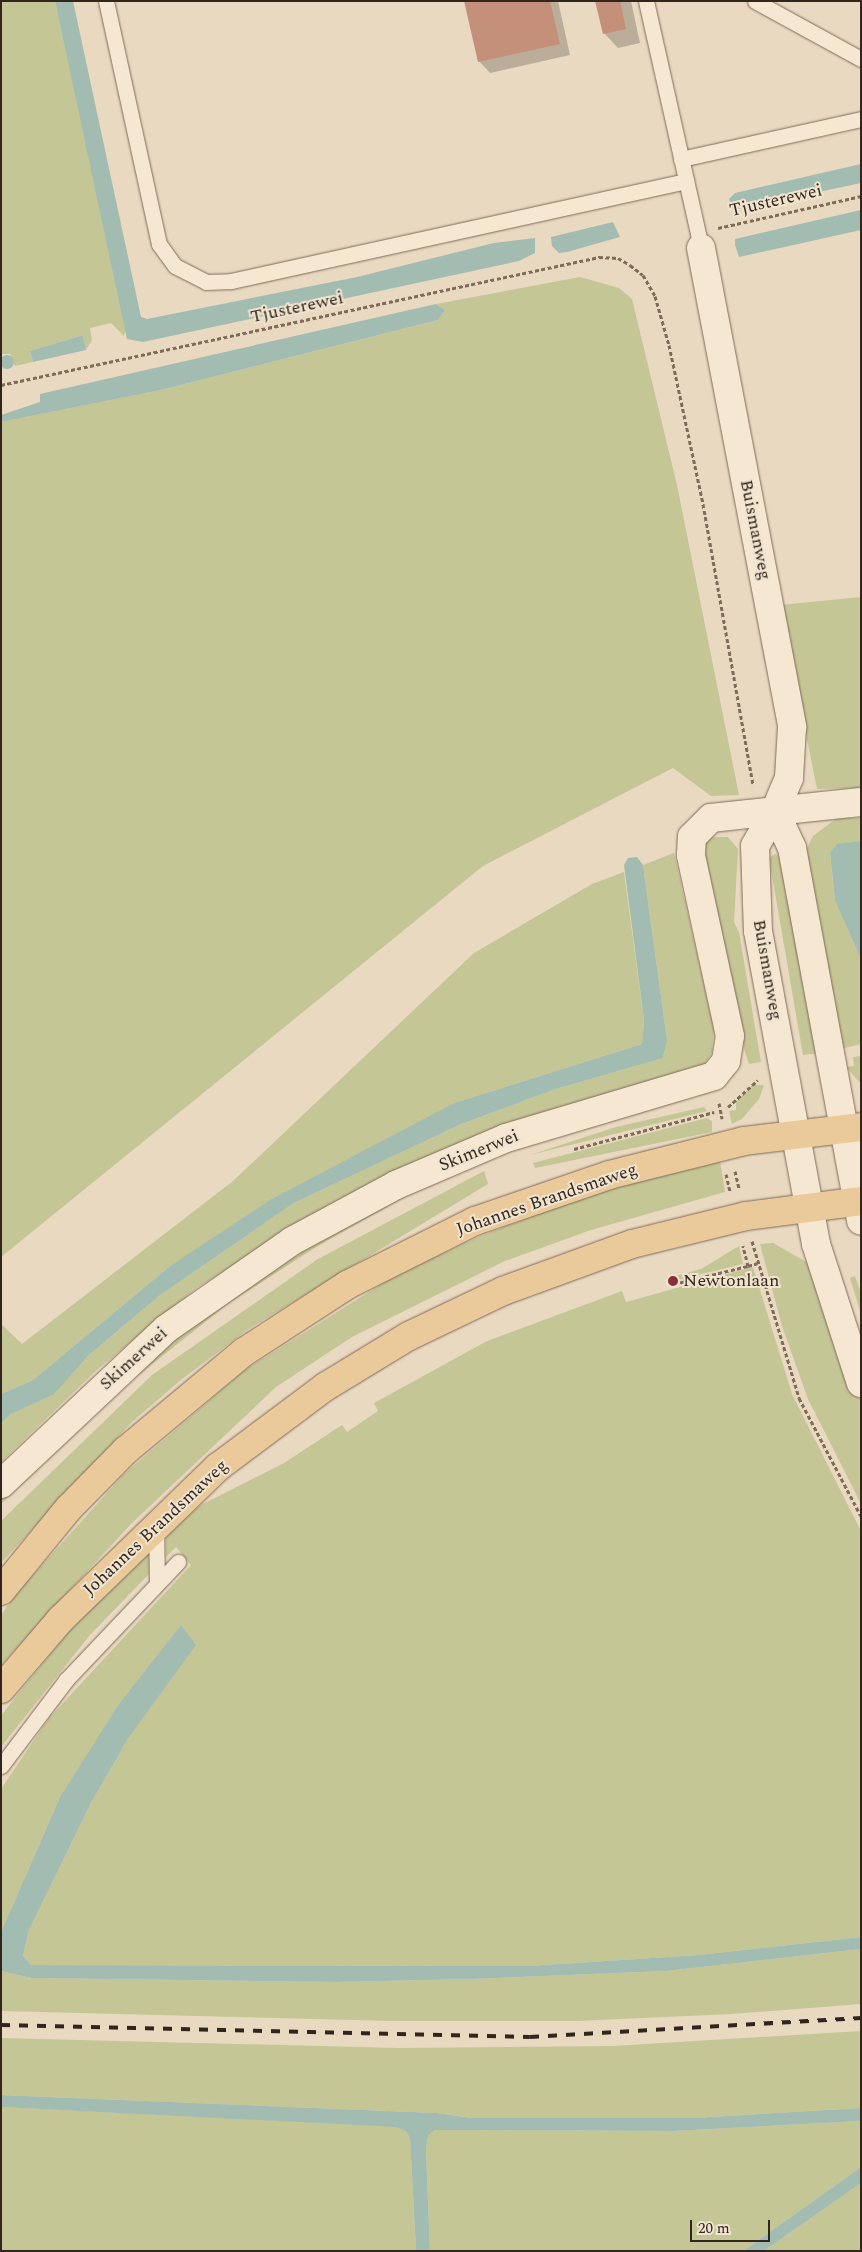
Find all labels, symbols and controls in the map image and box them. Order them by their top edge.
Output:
street label: Tjusterewei [728,180,824,222]
street label: Tjusterewei [249,288,345,328]
street label: Buismanweg [735,478,775,582]
street label: Buismanweg [748,918,786,1022]
street label: Skimerwei [436,1125,522,1177]
street label: Johannes Brandsmaweg [454,1159,640,1241]
place label: Newtonlaan [683,1270,780,1292]
marker: Newtonlaan [667,1275,679,1287]
street label: Skimerwei [96,1323,172,1395]
street label: Johannes Brandsmaweg [79,1455,233,1601]
scale bar [692,2210,772,2242]
text: 20 m [698,2217,730,2240]

